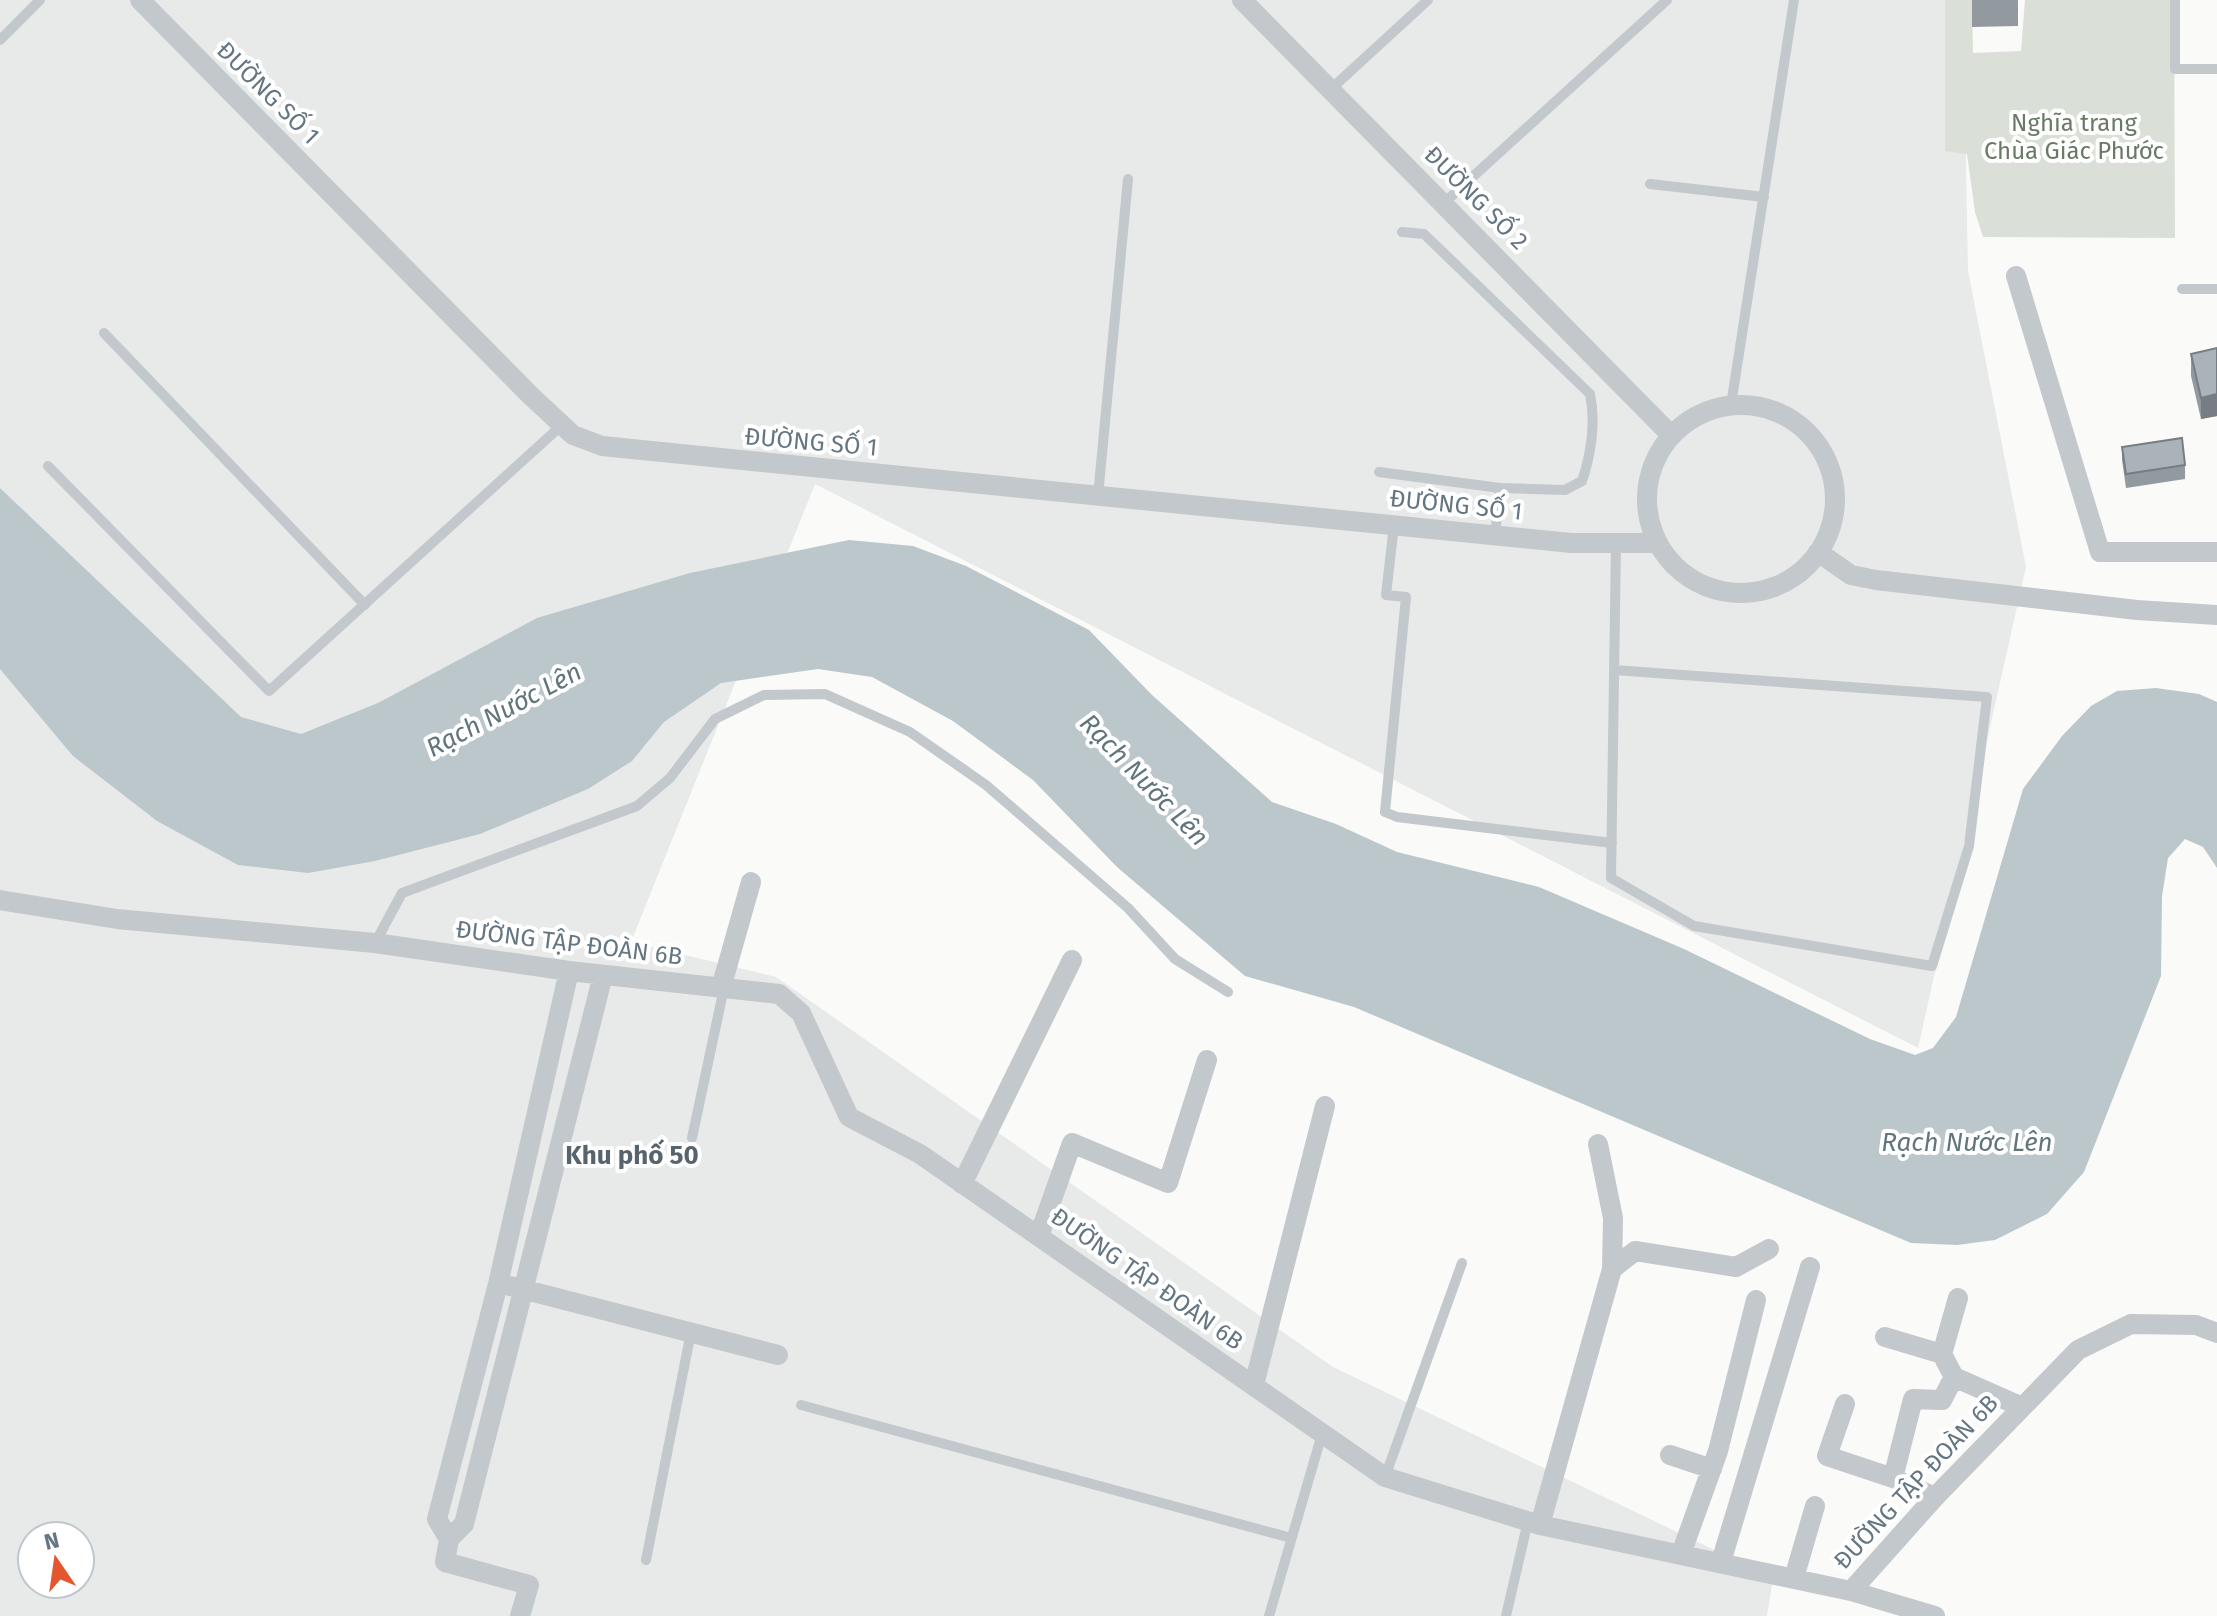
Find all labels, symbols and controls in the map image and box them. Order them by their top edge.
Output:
street label: ĐƯỜNG SỐ 1 [211,33,328,150]
park label: Nghĩa trang Chùa Giác Phước [1984,109,2164,165]
street label: ĐƯỜNG SỐ 2 [1419,138,1536,255]
street label: ĐƯỜNG SỐ 1 [744,418,879,462]
street label: ĐƯỜNG SỐ 1 [1388,480,1524,526]
water label: Rạch Nước Lên [421,656,587,764]
water label: Rạch Nước Lên [1073,708,1215,852]
street label: ĐƯỜNG TẬP ĐOÀN 6B [454,914,684,971]
water label: Rạch Nước Lên [1881,1127,2053,1158]
district label: Khu phố 50 [565,1138,699,1171]
street label: ĐƯỜNG TẬP ĐOÀN 6B [1046,1201,1249,1356]
street label: ĐƯỜNG TẬP ĐOÀN 6B [1827,1388,2004,1575]
north arrow [16,1520,96,1600]
text: N [41,1526,62,1556]

